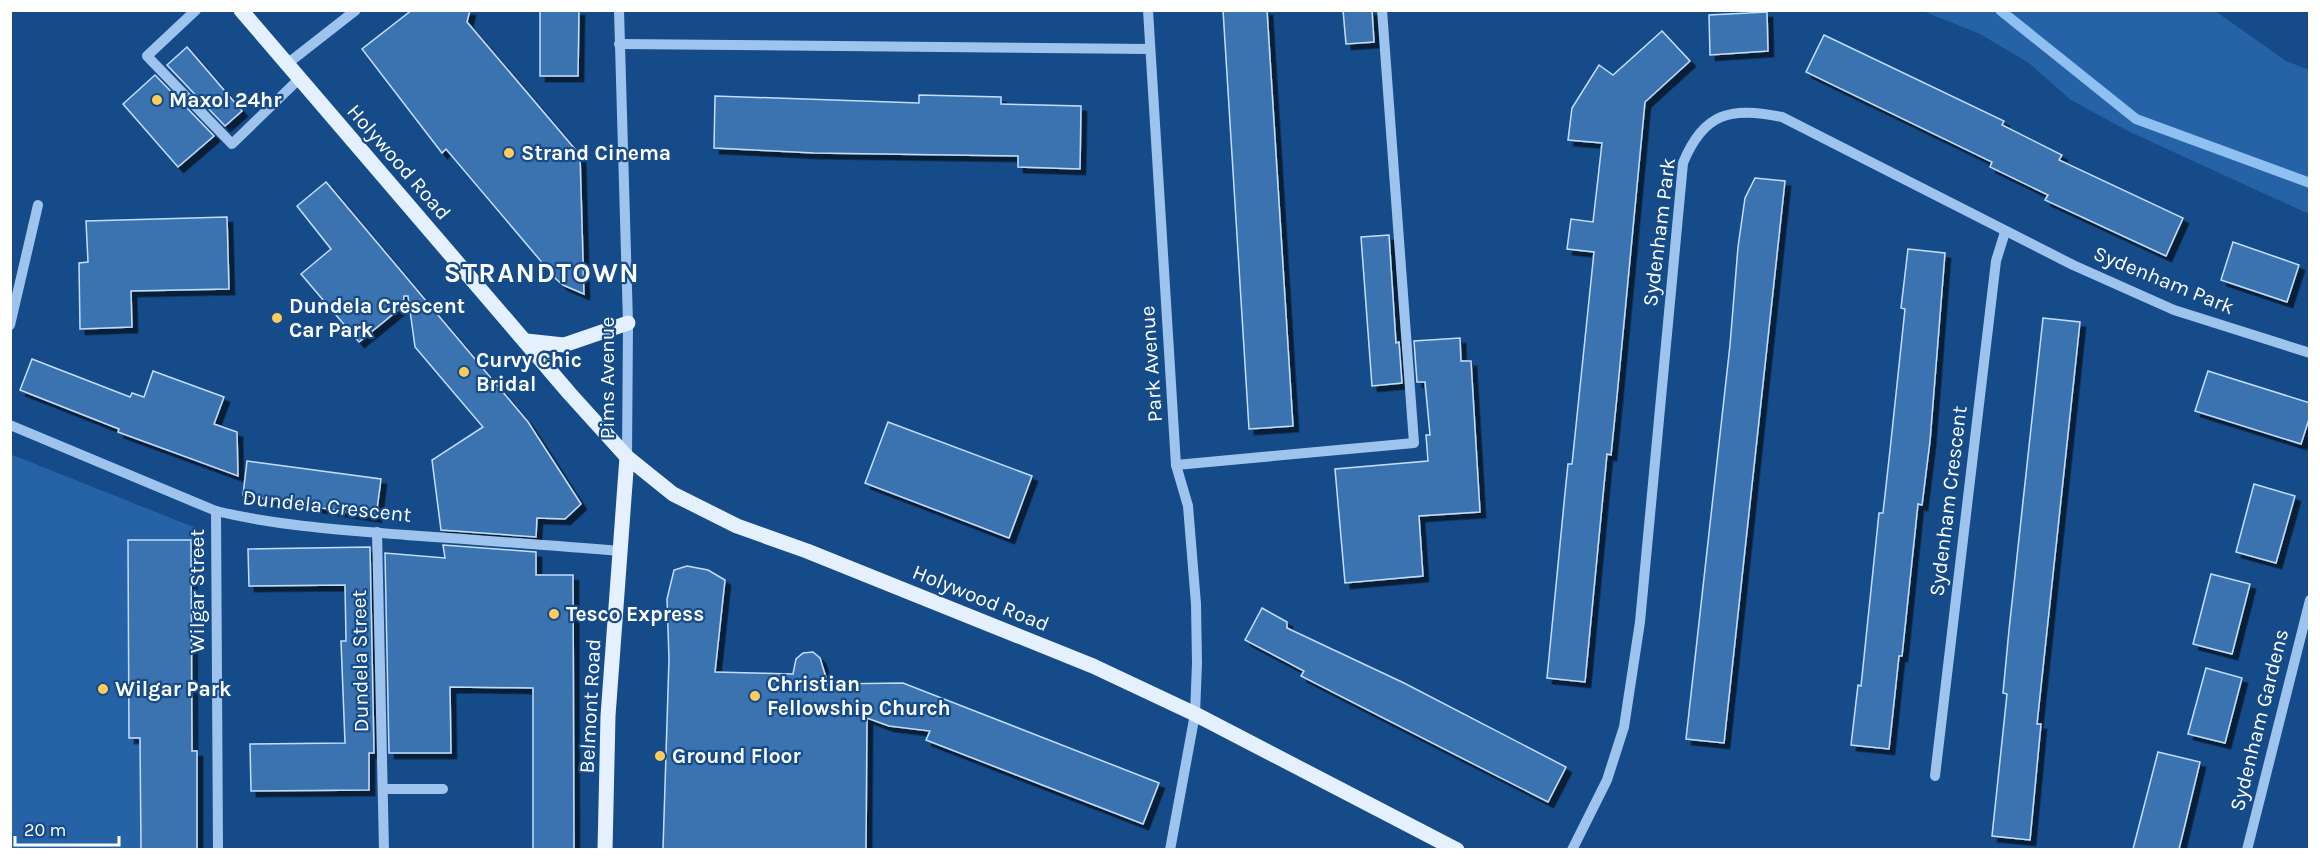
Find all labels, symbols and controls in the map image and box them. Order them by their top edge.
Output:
place label: Maxol 24hr [169,88,282,112]
marker: Maxol 24hr [150,93,164,107]
street label: Holywood Road [342,99,456,225]
place label: Strand Cinema [521,141,671,165]
marker: Strand Cinema [502,146,516,160]
street label: Sydenham Park [1638,156,1680,308]
street label: Sydenham Park [2090,241,2238,319]
district label: STRANDTOWN [444,257,640,289]
place label: Dundela Crescent Car Park [289,294,465,342]
street label: Park Avenue [1135,305,1167,423]
marker: Dundela Crescent Car Park [270,311,284,325]
street label: Pims Avenue [595,317,619,439]
place label: Curvy Chic Bridal [476,348,582,396]
marker: Curvy Chic Bridal [457,365,471,379]
street label: Sydenham Crescent [1924,404,1972,598]
street label: Dundela Crescent [242,485,413,527]
street label: Wilgar Street [185,529,209,653]
street label: Holywood Road [909,560,1053,636]
street label: Dundela Street [347,589,373,732]
place label: Tesco Express [566,602,704,626]
marker: Tesco Express [547,607,561,621]
street label: Sydenham Gardens [2225,626,2293,814]
street label: Belmont Road [574,638,606,774]
place label: Christian Fellowship Church [767,672,951,720]
place label: Wilgar Park [115,677,232,701]
marker: Wilgar Park [96,682,110,696]
marker: Christian Fellowship Church [748,689,762,703]
place label: Ground Floor [672,744,801,768]
marker: Ground Floor [653,749,667,763]
scale bar [15,809,118,847]
text: 20 m [24,819,66,841]

